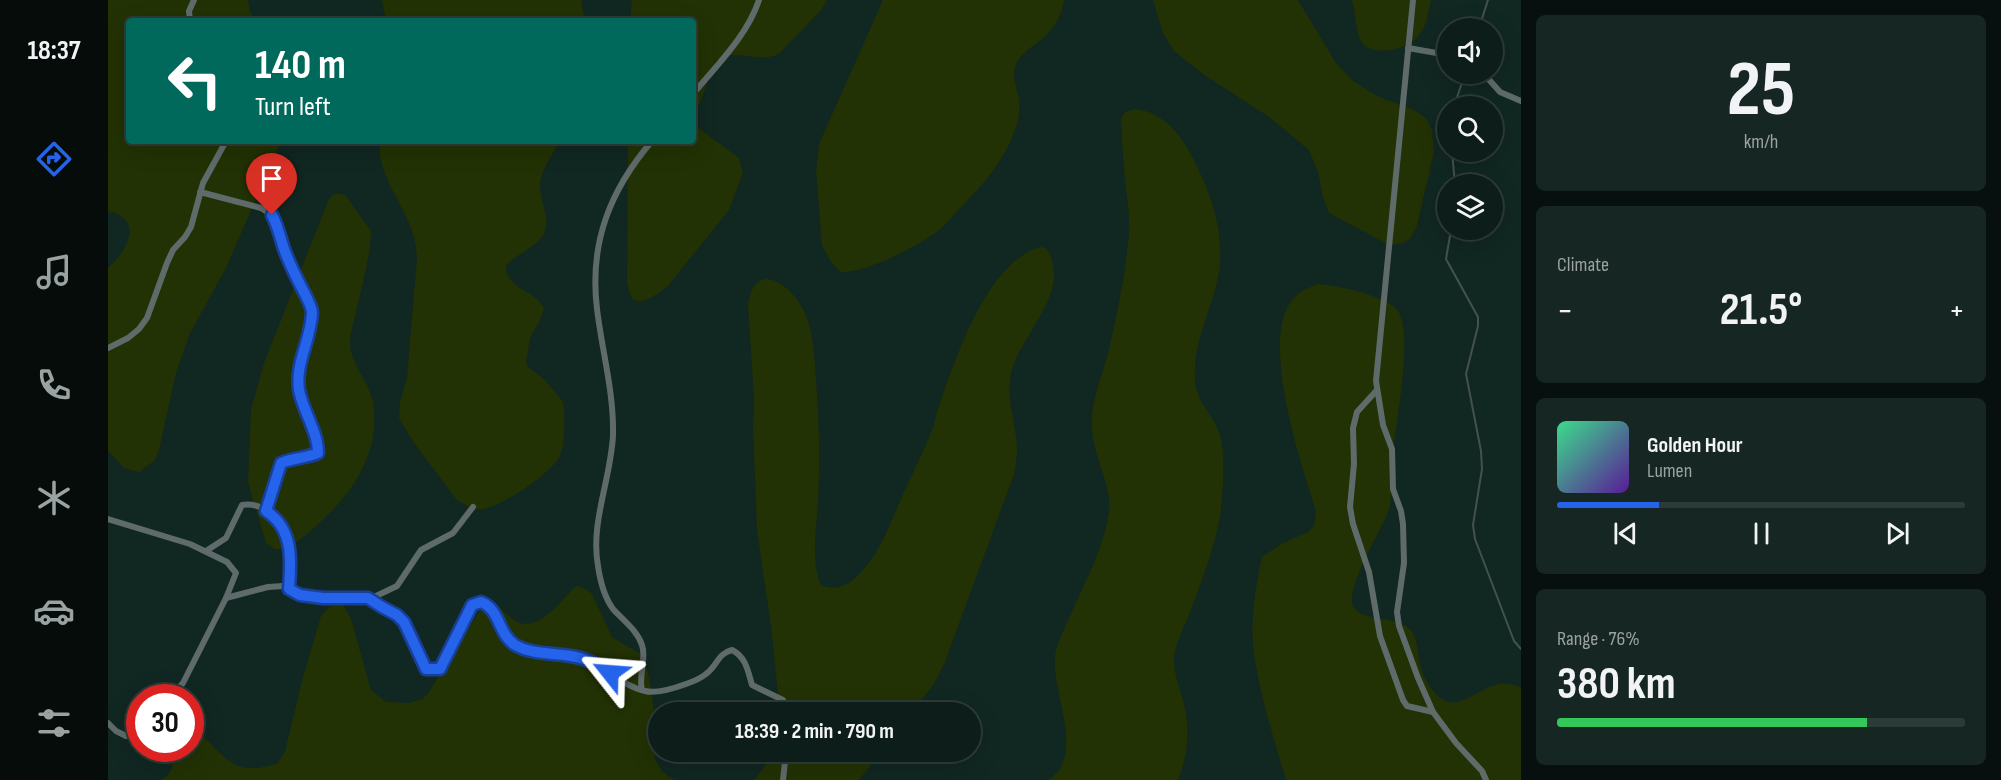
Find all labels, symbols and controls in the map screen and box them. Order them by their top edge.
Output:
map controls [1437,18,1503,240]
button: sound [1437,18,1503,84]
text: 18:37 [27,35,81,67]
text: 140 m [255,40,346,91]
icon: left [156,42,234,120]
text: 25 [1727,44,1795,137]
text: Turn left [255,91,331,123]
button: search [1437,96,1503,162]
text: km/h [1744,130,1778,154]
icon: directions [33,138,75,180]
pin [246,153,297,215]
icon: arrive [255,162,288,195]
button: layers [1437,174,1503,240]
icon: music [33,251,75,293]
text: Climate [1557,253,1609,277]
text: 21.5° [1720,283,1802,338]
text: − [1557,291,1573,331]
text: + [1949,291,1965,331]
icon: phone [33,364,75,406]
text: Golden Hour [1647,432,1743,459]
text: Lumen [1647,459,1692,483]
icon: climate [33,477,75,519]
icon: previous [1609,517,1642,550]
icon: pause [1745,517,1778,550]
icon: next [1881,517,1914,550]
icon: car [33,590,75,632]
text: Range · 76% [1557,627,1640,651]
position arrow [578,641,642,705]
text: 380 km [1557,657,1676,712]
speed limit sign: 30 [126,684,204,762]
icon: filters [33,702,75,744]
text: 18:39 · 2 min · 790 m [735,718,894,745]

